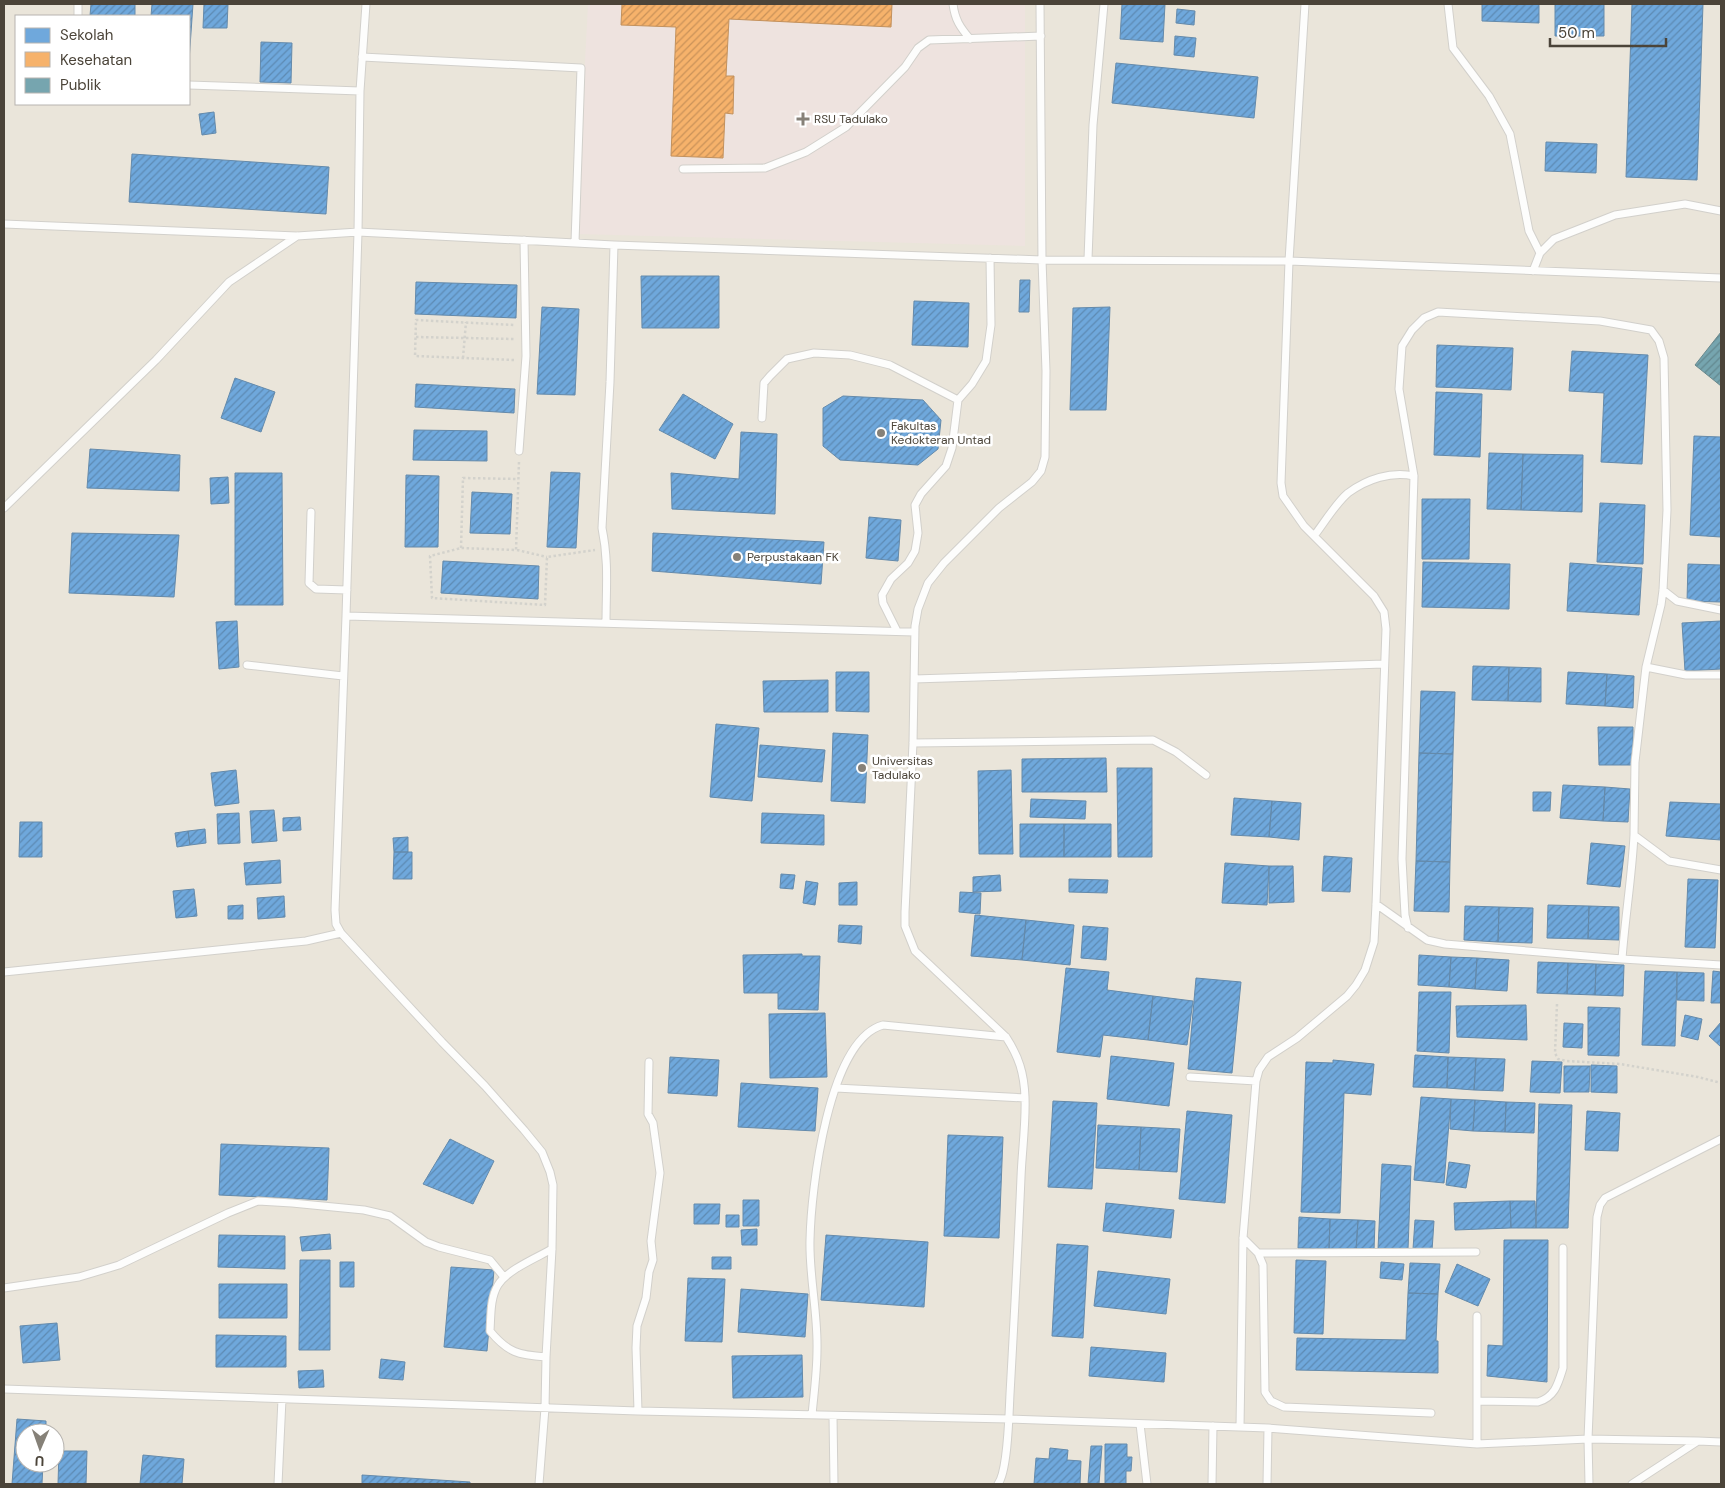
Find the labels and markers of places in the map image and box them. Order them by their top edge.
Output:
place label: RSU Tadulako [814,111,888,127]
marker: RSU Tadulako [796,112,810,126]
place label: Fakultas Kedokteran Untad [891,418,991,448]
marker: Fakultas Kedokteran Untad [875,427,887,439]
place label: Perpustakaan FK [747,549,839,565]
marker: Perpustakaan FK [731,551,743,563]
place label: Universitas Tadulako [872,753,933,783]
marker: Universitas Tadulako [856,762,868,774]

